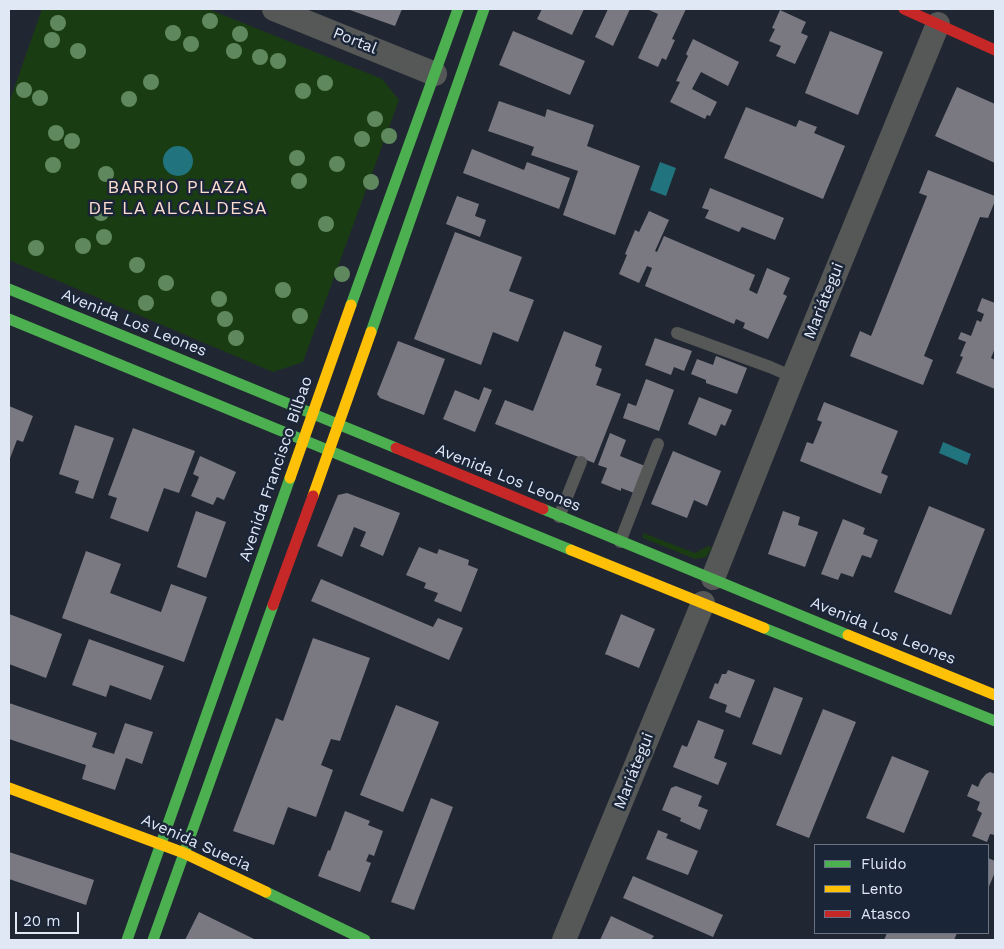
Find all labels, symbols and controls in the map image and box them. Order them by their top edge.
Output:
street label: Portal [330,23,380,59]
district label: BARRIO PLAZA DE LA ALCALDESA [86,177,270,220]
street label: Mariátegui [800,260,848,342]
street label: Avenida Los Leones [59,285,209,361]
street label: Avenida Francisco Bilbao [235,374,317,564]
street label: Avenida Los Leones [433,440,583,516]
street label: Avenida Los Leones [808,593,958,669]
street label: Mariátegui [610,730,658,812]
street label: Avenida Suecia [138,810,254,876]
legend [814,844,989,934]
text: Fluido [861,855,906,873]
text: Lento [861,880,903,898]
scale bar [18,902,81,934]
text: Atasco [861,905,910,923]
text: 20 m [23,912,61,930]

